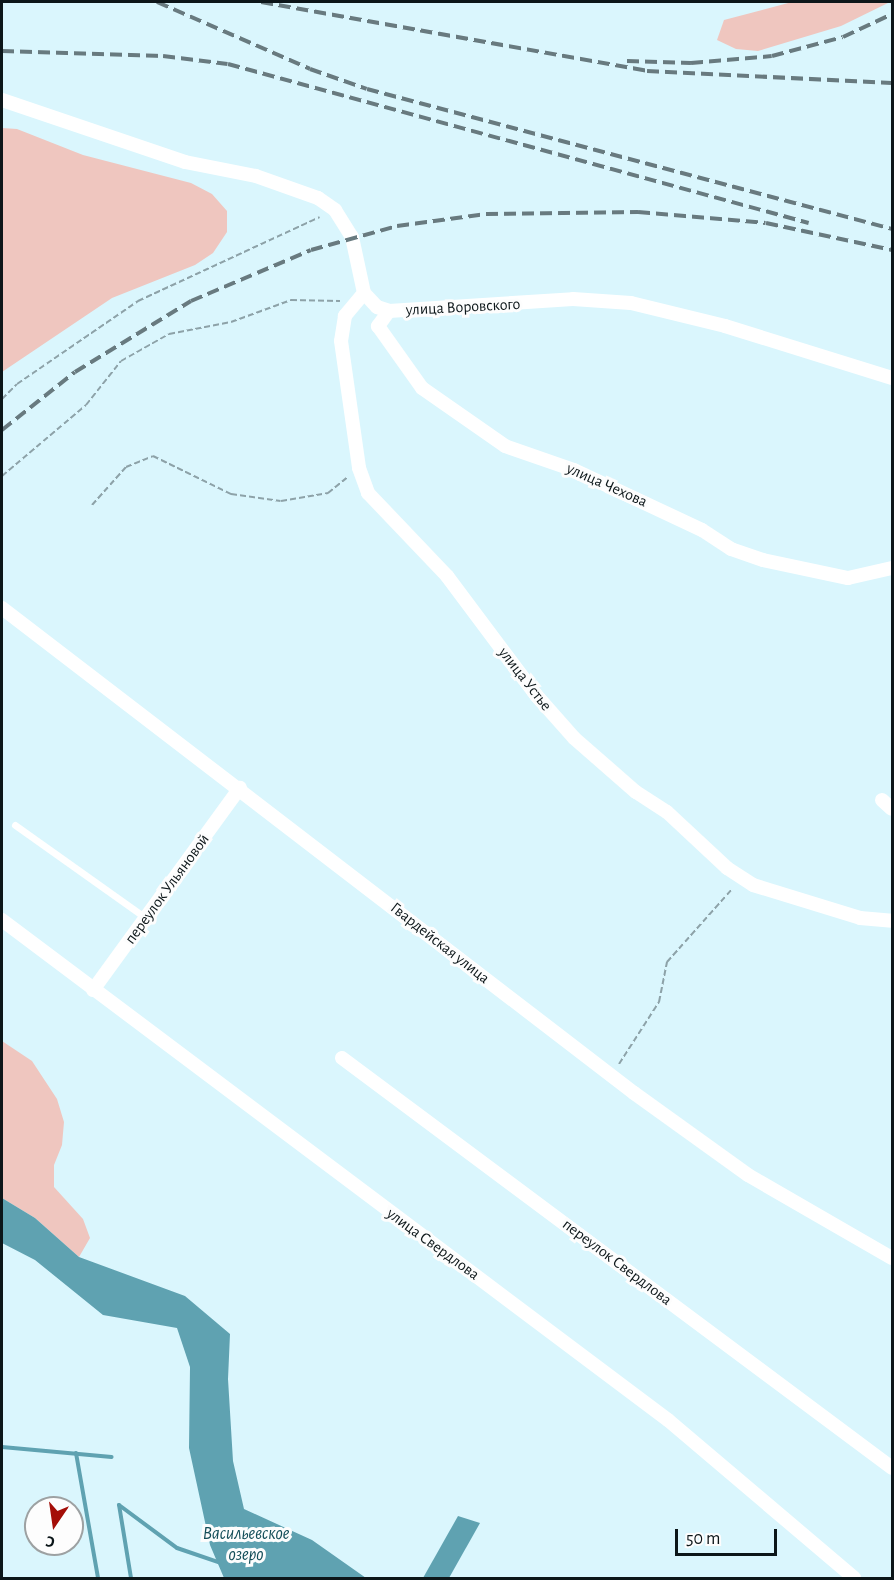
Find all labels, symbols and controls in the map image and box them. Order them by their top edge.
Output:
street label: улица Воровского [405,294,521,320]
street label: улица Чехова [564,459,650,511]
street label: улица Устье [494,643,556,715]
street label: переулок Ульяновой [121,830,213,948]
street label: Гвардейская улица [387,898,493,988]
street label: улица Свердлова [383,1204,483,1284]
street label: переулок Свердлова [559,1215,675,1309]
north arrow [24,1496,84,1556]
scale bar [678,1517,780,1555]
water label: Васильевское озеро [203,1524,289,1567]
text: 50 m [686,1530,720,1548]
text: С [44,1533,57,1550]

